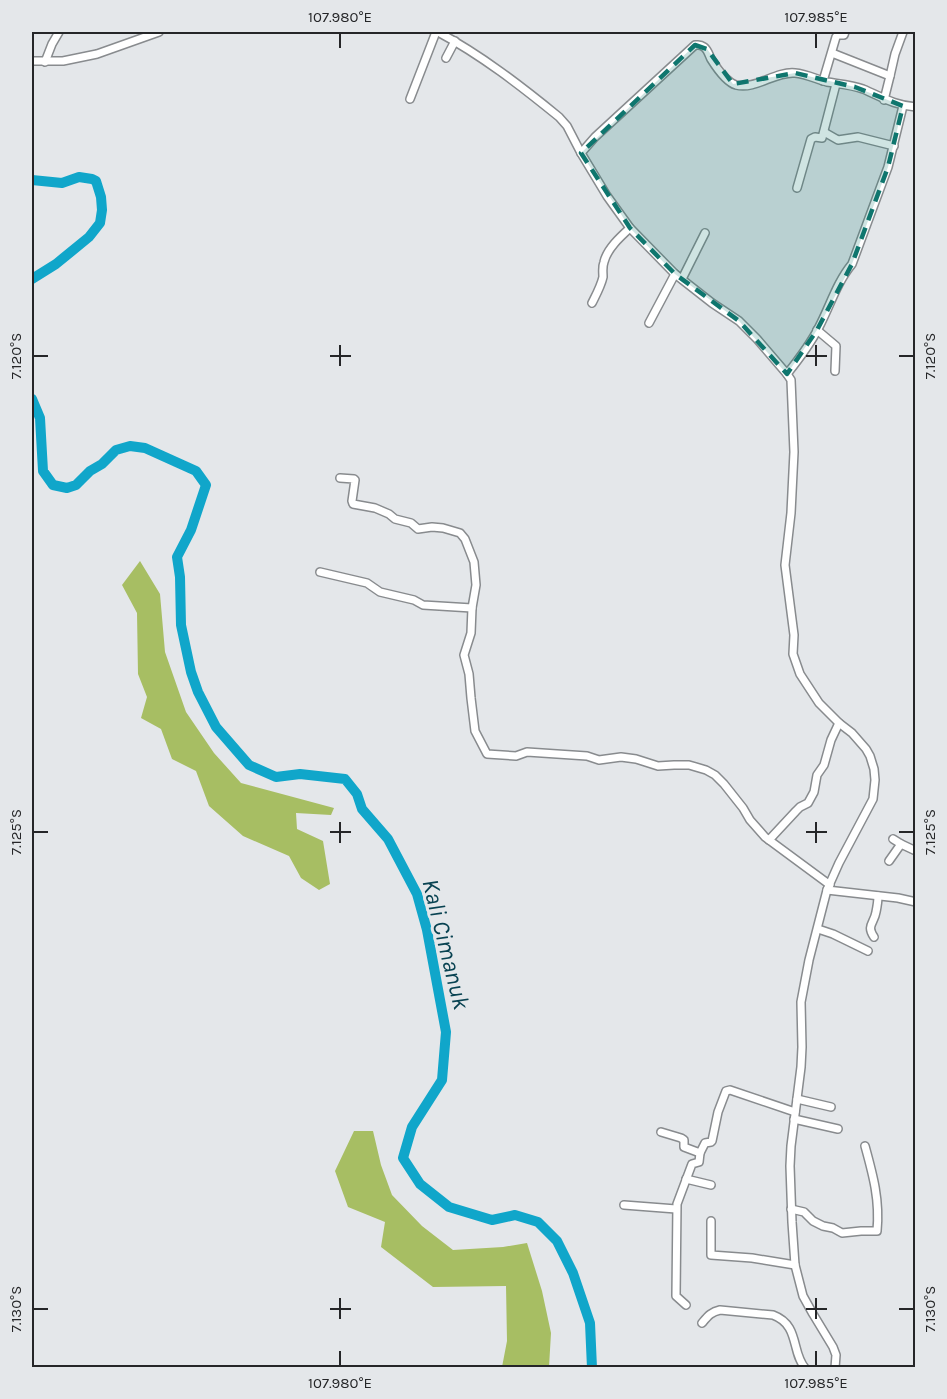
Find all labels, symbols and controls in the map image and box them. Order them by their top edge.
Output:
text: 107.980°E [308,8,372,26]
text: 107.985°E [784,8,848,26]
text: 7.120°S [7,333,25,379]
text: 7.120°S [921,333,939,379]
text: 7.125°S [7,809,25,855]
text: 7.125°S [921,809,939,855]
water label: Kali Cimanuk [416,876,476,1013]
text: 7.130°S [7,1286,25,1332]
text: 7.130°S [921,1286,939,1332]
text: 107.980°E [308,1374,372,1392]
text: 107.985°E [784,1374,848,1392]

